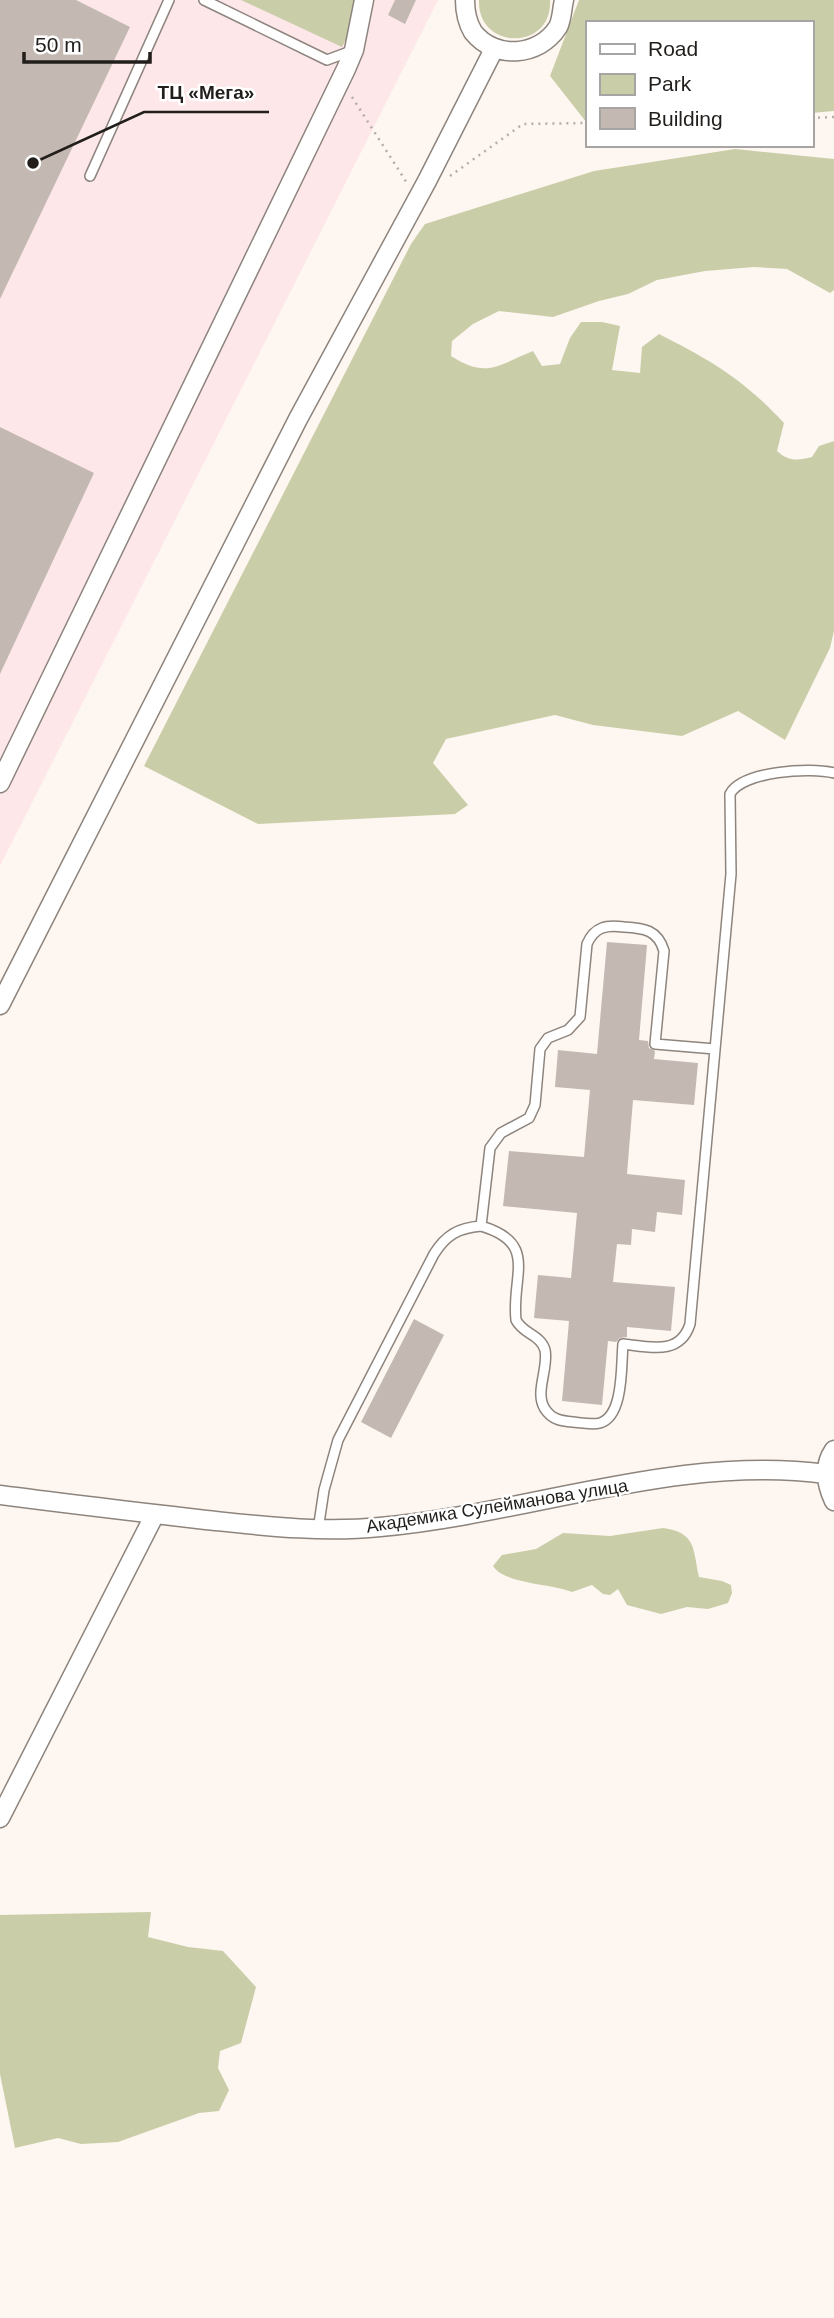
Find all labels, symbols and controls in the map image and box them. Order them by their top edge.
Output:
scale bar [24,21,150,65]
legend [586,21,813,147]
text: 50 m [35,33,82,56]
text: Road [648,37,698,60]
callout: ТЦ «Мега» [144,72,269,112]
text: Park [648,72,692,95]
text: ТЦ «Мега» [158,82,254,103]
text: Building [648,107,723,130]
street label: Академика Сулейманова улица [365,1475,630,1537]

